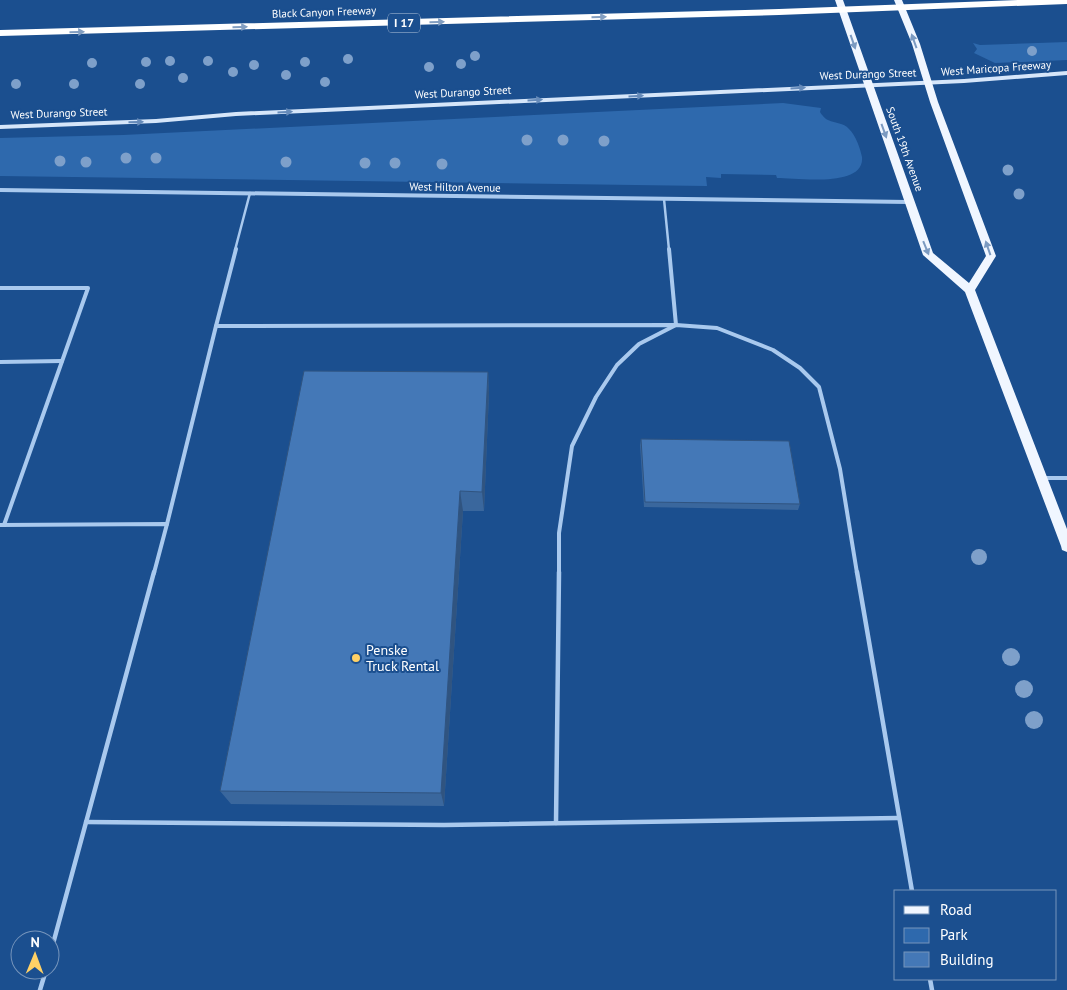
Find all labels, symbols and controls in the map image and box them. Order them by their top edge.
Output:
street label: Black Canyon Freeway [272,3,377,21]
road number: I 17 [388,13,420,32]
one-way arrow [592,13,608,21]
one-way arrow [429,17,445,25]
one-way arrow [232,23,248,31]
one-way arrow [69,27,85,35]
one-way arrow [910,33,917,48]
one-way arrow [850,35,857,50]
street label: West Maricopa Freeway [940,57,1052,79]
street label: West Durango Street [819,65,917,83]
street label: West Durango Street [414,82,512,102]
one-way arrow [790,83,806,91]
one-way arrow [628,91,644,99]
one-way arrow [527,96,543,104]
street label: West Durango Street [10,104,108,122]
street label: South 19th Avenue [883,105,927,194]
one-way arrow [277,108,293,116]
one-way arrow [128,118,144,126]
one-way arrow [880,123,888,138]
street label: West Hilton Avenue [409,179,501,195]
one-way arrow [984,240,992,255]
one-way arrow [922,241,930,256]
place label: Penske Truck Rental [366,641,439,675]
marker: Penske Truck Rental [350,652,362,664]
legend [894,890,1057,980]
text: Road [940,900,972,919]
text: Park [940,925,968,944]
north arrow [10,930,60,980]
text: N [30,933,40,951]
text: Building [940,950,994,969]

